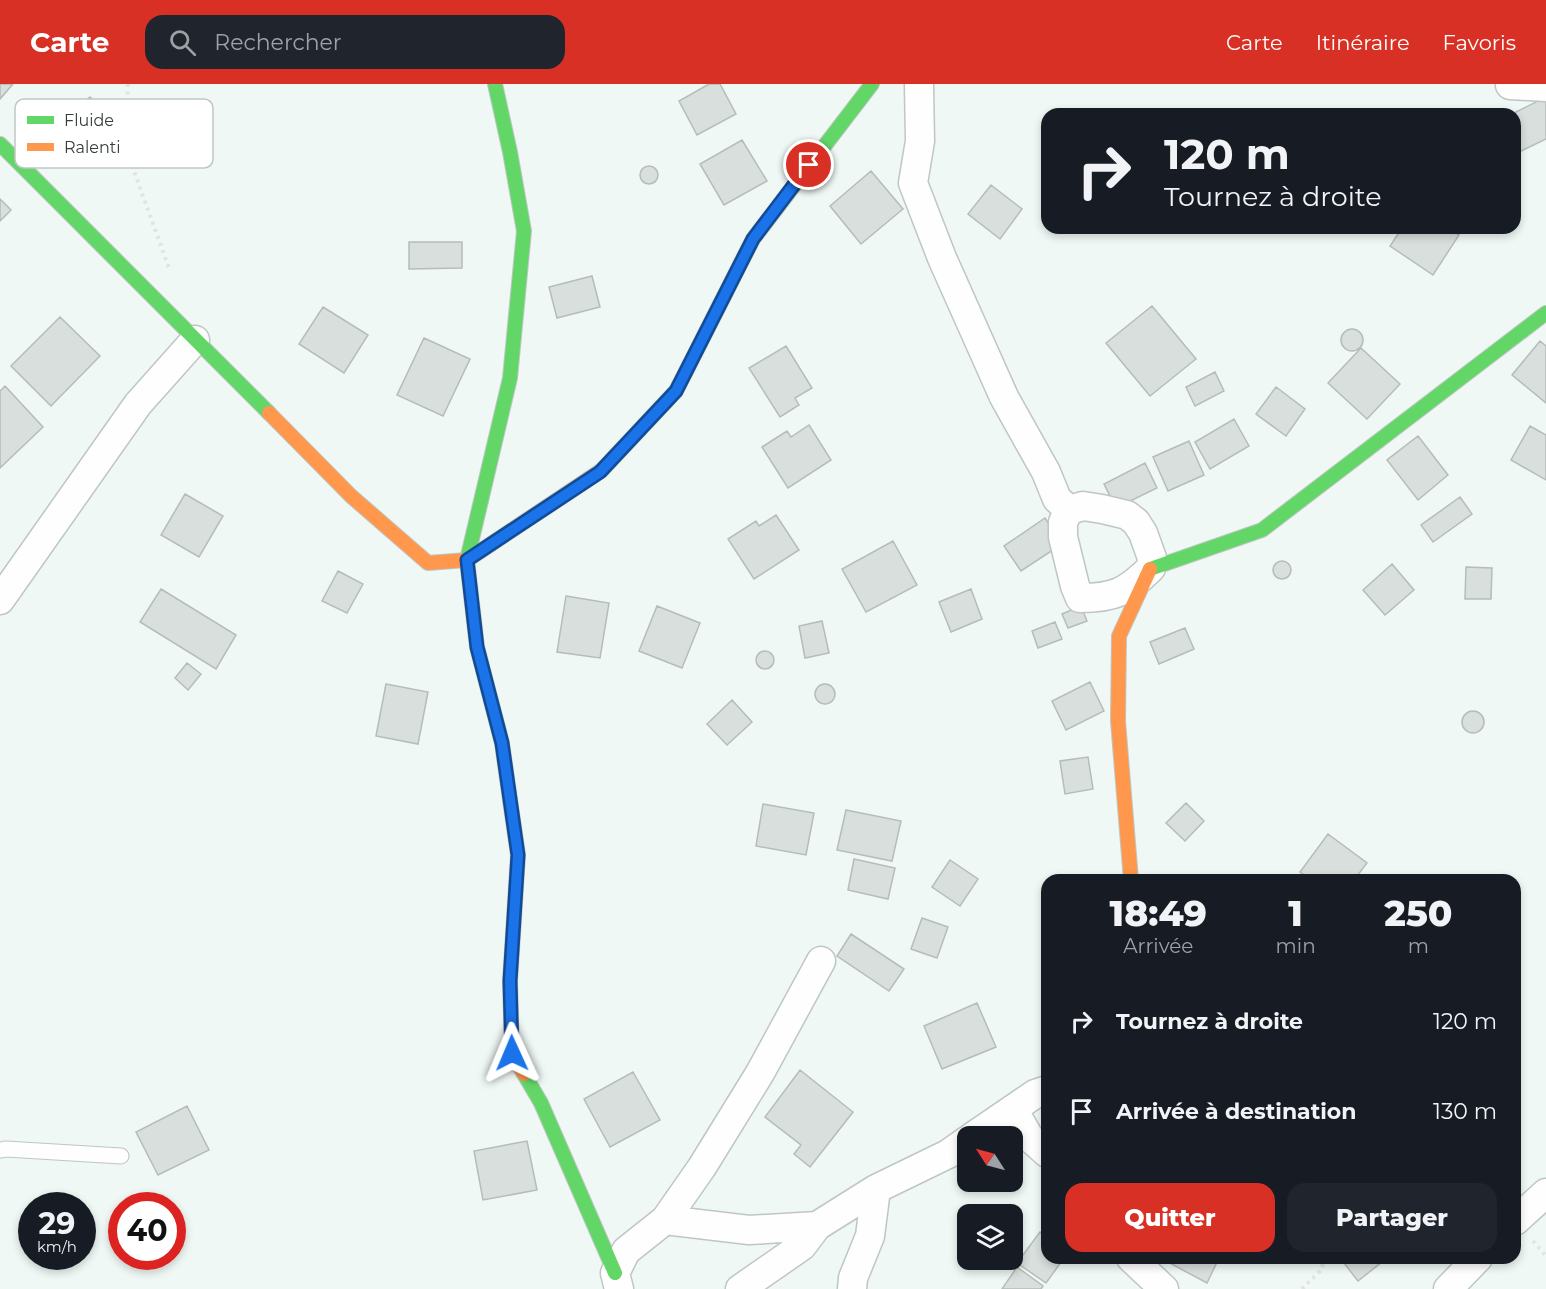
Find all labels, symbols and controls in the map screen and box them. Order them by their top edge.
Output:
search box [145,15,565,69]
text: Carte [30,25,109,59]
icon: search [166,26,199,59]
text: Rechercher [214,29,342,56]
text: Carte [1226,30,1283,55]
text: Itinéraire [1316,30,1410,55]
text: Favoris [1443,30,1516,55]
legend [15,99,213,168]
text: Fluide [64,111,114,130]
text: 120 m [1164,128,1290,180]
icon: right [1065,132,1143,210]
text: Ralenti [64,138,121,157]
pin [783,139,834,190]
icon: arrive [792,148,825,181]
text: Tournez à droite [1164,180,1382,213]
text: 18:49 [1110,891,1207,935]
text: 1 [1288,891,1303,935]
text: 250 [1384,891,1452,935]
text: Arrivée [1123,934,1193,958]
text: min [1276,934,1316,958]
text: m [1408,934,1429,958]
icon: right [1065,1005,1098,1038]
text: Tournez à droite [1116,1008,1303,1035]
text: 120 m [1433,1008,1497,1035]
position arrow [480,1021,544,1085]
icon: arrive [1065,1095,1098,1128]
text: Arrivée à destination [1116,1098,1356,1125]
text: 130 m [1433,1098,1497,1125]
north arrow [957,1126,1023,1192]
map controls [957,1126,1023,1270]
button: Quitter [1065,1183,1275,1252]
button: Partager [1287,1183,1497,1252]
speed limit sign: 40 [108,1192,186,1270]
button: layers [957,1204,1023,1270]
text: 29 [39,1205,75,1242]
text: km/h [37,1237,77,1256]

